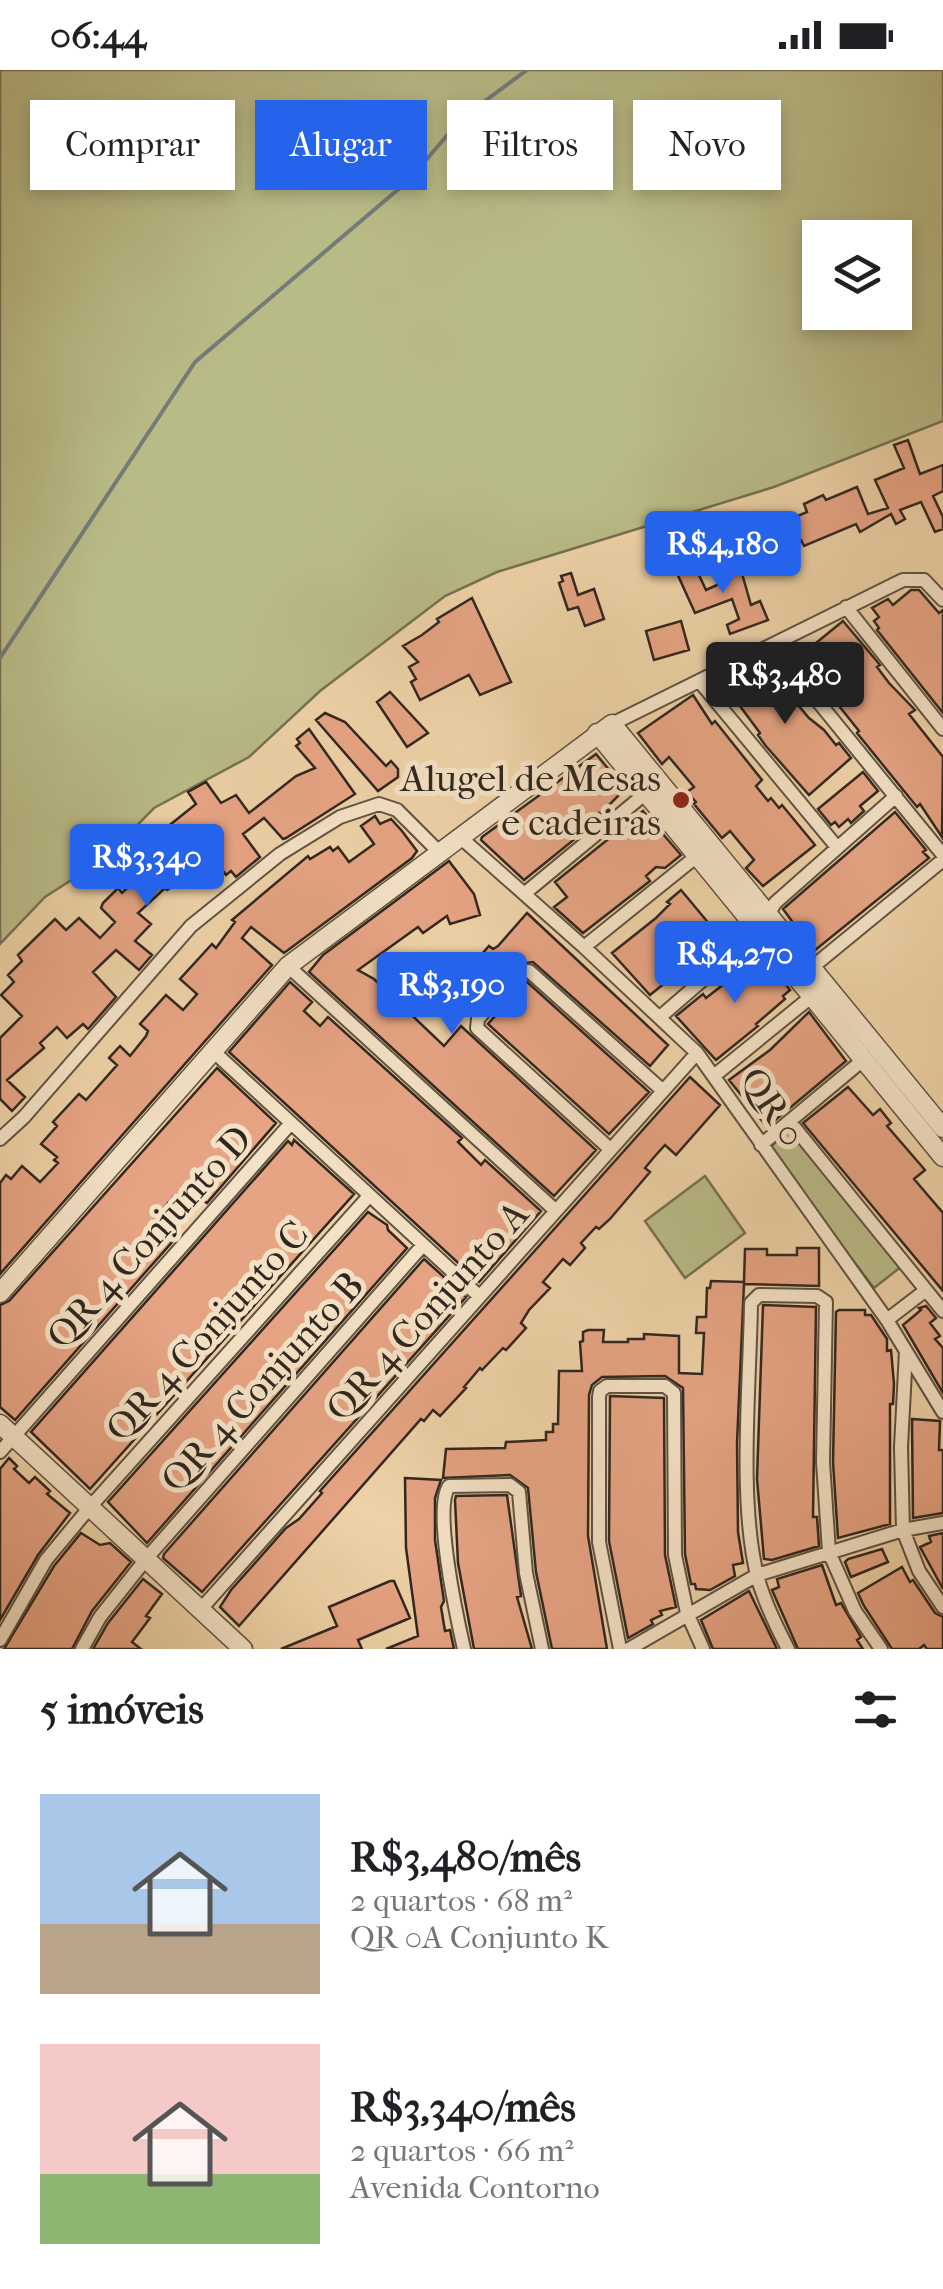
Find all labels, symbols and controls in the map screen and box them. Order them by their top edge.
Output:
text: 06:44 [50,13,146,58]
chip: Comprar [30,100,235,190]
chip: Alugar [255,100,427,190]
chip: Filtros [447,100,613,190]
chip: Novo [633,100,781,190]
map controls [802,220,912,330]
button: layers [802,220,912,330]
pin: R$4,180 [631,511,815,596]
text: R$4,180 [667,525,779,562]
pin: R$3,480 [693,642,877,727]
text: R$3,480 [728,656,842,693]
place label: Alugel de Mesas e cadeiras [399,756,661,845]
marker: Alugel de Mesas e cadeiras [670,789,692,811]
pin: R$3,340 [55,824,239,909]
text: R$3,340 [92,838,202,875]
pin: R$4,270 [643,921,827,1006]
text: R$4,270 [677,935,793,972]
pin: R$3,190 [360,952,544,1037]
text: R$3,190 [399,966,505,1003]
street label: QR 0 [730,1059,815,1155]
street label: QR 4 Conjunto D [37,1116,261,1358]
street label: QR 4 Conjunto A [317,1192,538,1431]
street label: QR 4 Conjunto C [97,1212,318,1451]
street label: QR 4 Conjunto B [152,1263,373,1502]
icon: filters [848,1682,903,1737]
text: 5 imóveis [40,1685,204,1734]
text: R$3,480/mês [350,1833,581,1882]
icon: home [120,1834,240,1954]
text: 2 quartos · 68 m² [350,1882,572,1919]
text: QR 0A Conjunto K [350,1919,608,1956]
text: R$3,340/mês [350,2083,576,2132]
icon: home [120,2084,240,2204]
text: 2 quartos · 66 m² [350,2132,573,2169]
text: Avenida Contorno [350,2169,600,2206]

